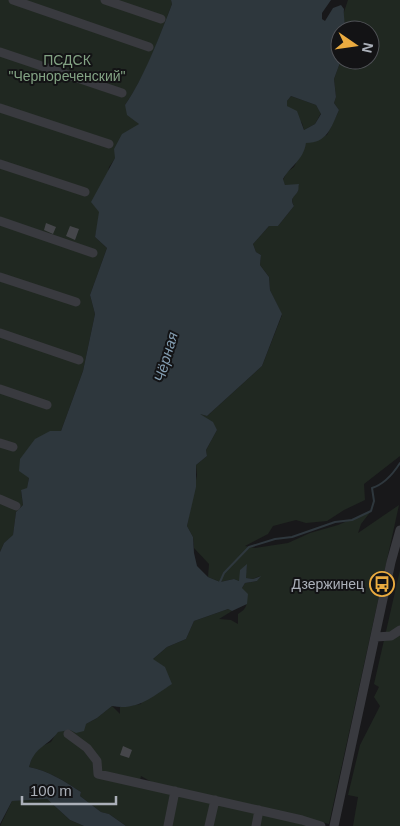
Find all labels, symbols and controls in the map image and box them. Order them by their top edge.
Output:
north arrow [330,20,380,70]
text: N [359,41,377,55]
park label: ПСДСК "Чернореченский" [8,52,126,84]
water label: Чёрная [150,330,181,384]
bus stop icon: Дзержинец [369,571,395,597]
place label: Дзержинец [291,576,364,592]
scale bar [22,774,116,806]
text: 100 m [30,782,72,799]

